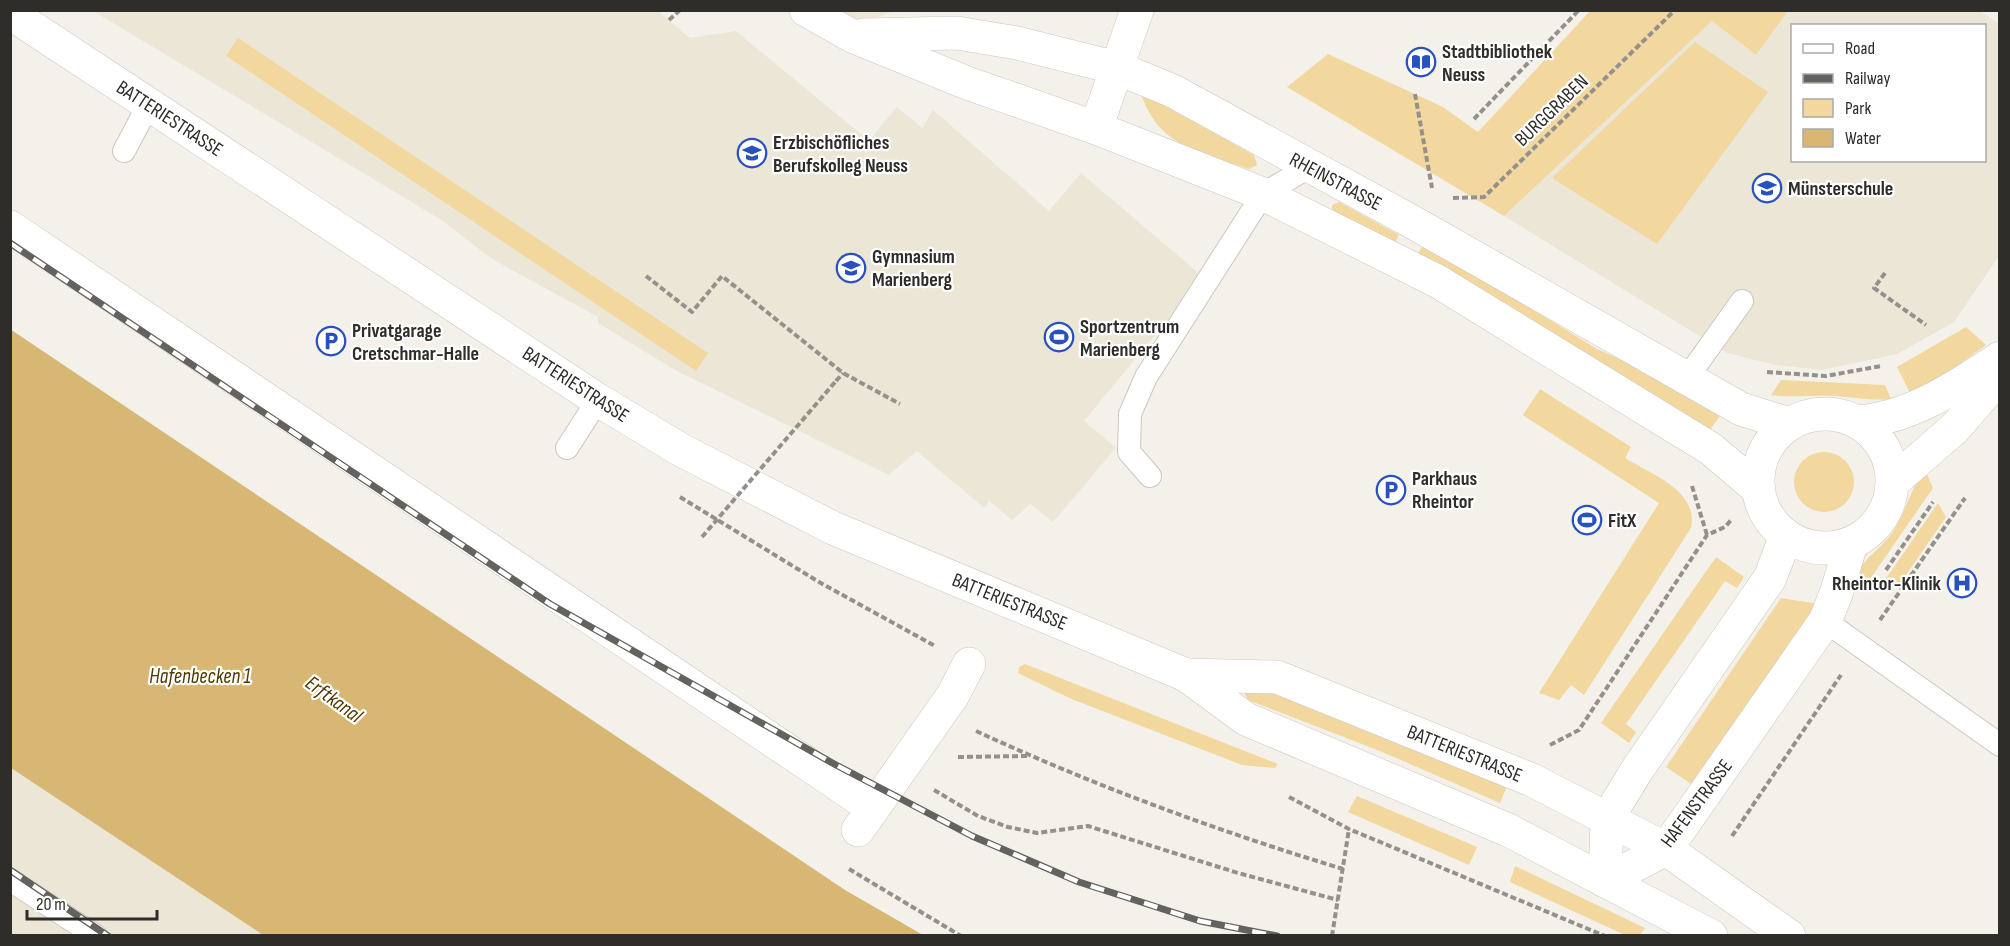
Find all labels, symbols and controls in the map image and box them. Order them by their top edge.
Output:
legend [1791,24,1986,162]
text: Road [1845,38,1875,59]
place label: Stadtbibliothek Neuss [1442,40,1553,87]
library icon: Stadtbibliothek Neuss [1405,46,1437,78]
text: Railway [1845,68,1890,89]
street label: BURGGRABEN [1510,70,1593,152]
street label: BATTERIESTRASSE [112,76,227,162]
text: Park [1845,98,1871,119]
text: Water [1845,128,1881,149]
place label: Erzbischöfliches Berufskolleg Neuss [773,131,908,178]
school or university icon: Erzbischöfliches Berufskolleg Neuss [736,137,768,169]
street label: RHEINSTRASSE [1285,148,1386,216]
school or university icon: Münsterschule [1751,172,1783,204]
place label: Münsterschule [1788,177,1893,201]
place label: Gymnasium Marienberg [872,245,955,292]
school or university icon: Gymnasium Marienberg [835,252,867,284]
place label: Sportzentrum Marienberg [1080,315,1179,362]
place label: Privatgarage Cretschmar-Halle [352,319,479,366]
sports icon: Sportzentrum Marienberg [1043,321,1075,353]
parking icon: Privatgarage Cretschmar-Halle [315,325,347,357]
street label: BATTERIESTRASSE [518,342,633,428]
place label: Parkhaus Rheintor [1412,467,1477,514]
parking icon: Parkhaus Rheintor [1375,474,1407,506]
sports icon: FitX [1571,504,1603,536]
place label: FitX [1608,509,1637,533]
hospital icon: Rheintor-Klinik [1946,567,1978,599]
street label: BATTERIESTRASSE [949,568,1071,636]
place label: Rheintor-Klinik [1832,572,1942,596]
water label: Hafenbecken 1 [149,664,251,689]
water label: Erftkanal [300,670,368,729]
street label: BATTERIESTRASSE [1404,720,1526,788]
street label: HAFENSTRASSE [1656,755,1738,852]
scale bar [27,883,158,921]
text: 20 m [36,894,66,915]

